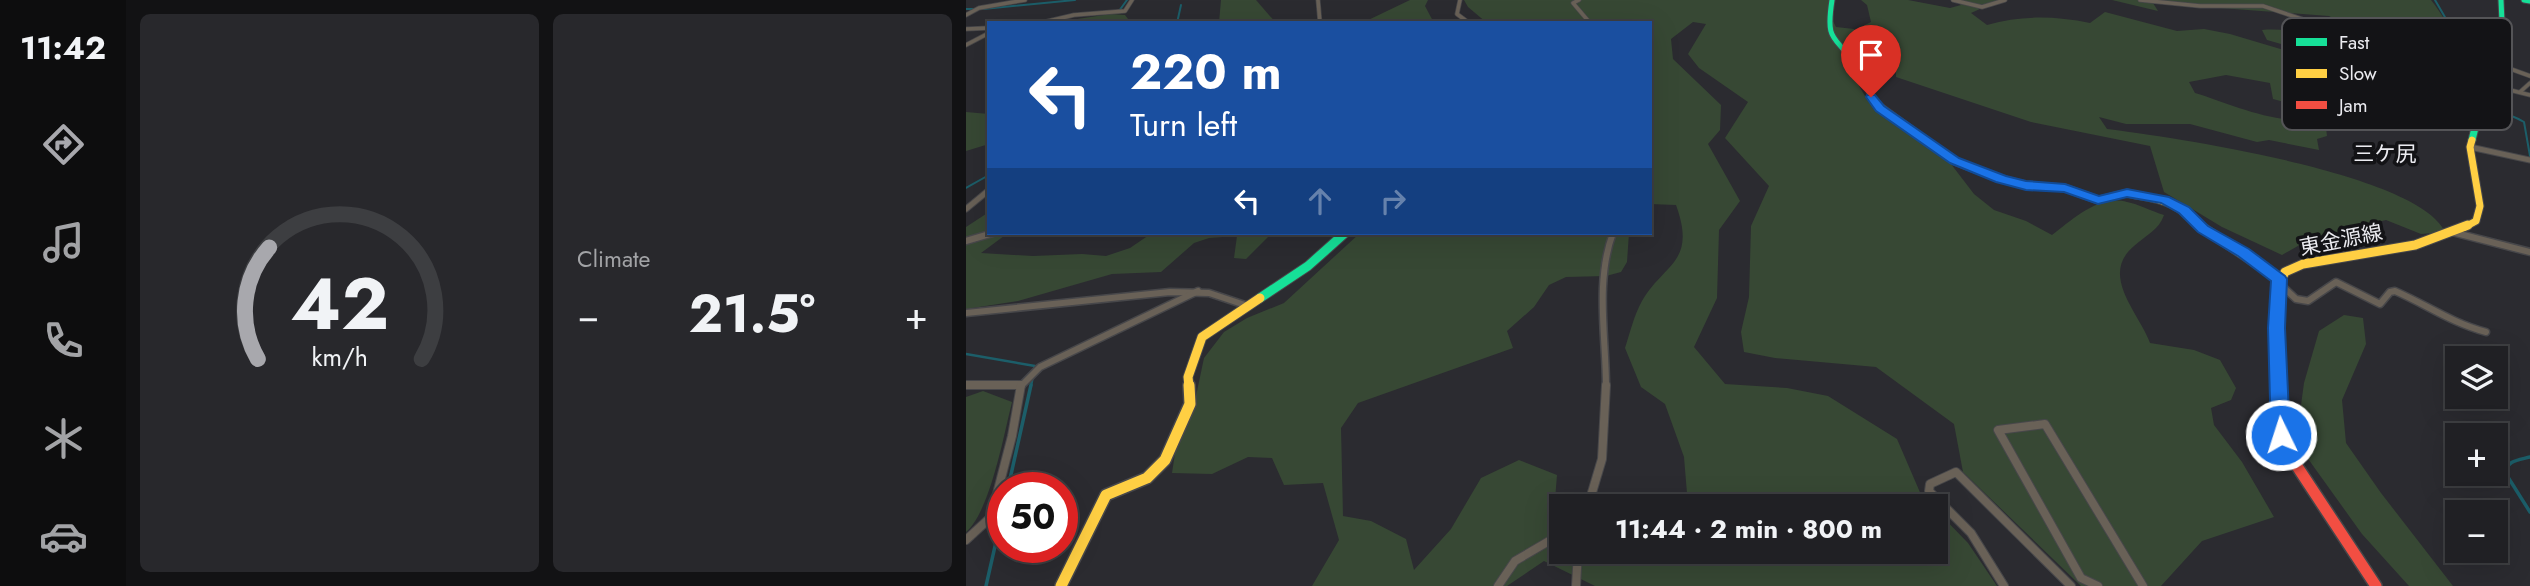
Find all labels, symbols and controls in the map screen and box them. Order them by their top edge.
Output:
legend [2282,18,2512,130]
text: 11:42 [20,25,106,71]
pin [1841,25,1901,97]
text: Fast [2339,29,2370,56]
icon: arrive [1852,36,1890,74]
text: 220 m [1130,37,1282,107]
icon: left [1015,49,1106,140]
text: Slow [2339,60,2377,87]
text: Jam [2336,92,2368,119]
text: Turn left [1130,102,1237,148]
icon: directions [39,120,88,169]
district label: 三ケ尻 [2354,139,2417,169]
icon: left [1228,182,1266,220]
icon: ahead [1301,182,1339,220]
icon: right [1374,182,1412,220]
street label: 東金源線 [2297,217,2385,263]
icon: music [39,218,88,267]
text: Climate [577,242,650,276]
text: 42 [290,251,389,356]
text: 21.5° [689,276,815,352]
text: − [577,288,599,343]
text: + [905,288,928,343]
icon: phone [39,316,88,365]
text: km/h [311,339,368,375]
map controls [2445,346,2508,563]
button: layers [2445,346,2508,409]
position arrow [2244,398,2318,472]
icon: climate [39,414,88,463]
button: + [2445,423,2508,486]
speed limit sign: 50 [987,472,1078,563]
button: − [2445,500,2508,563]
text: 11:44 · 2 min · 800 m [1615,510,1882,548]
icon: car [39,512,88,561]

